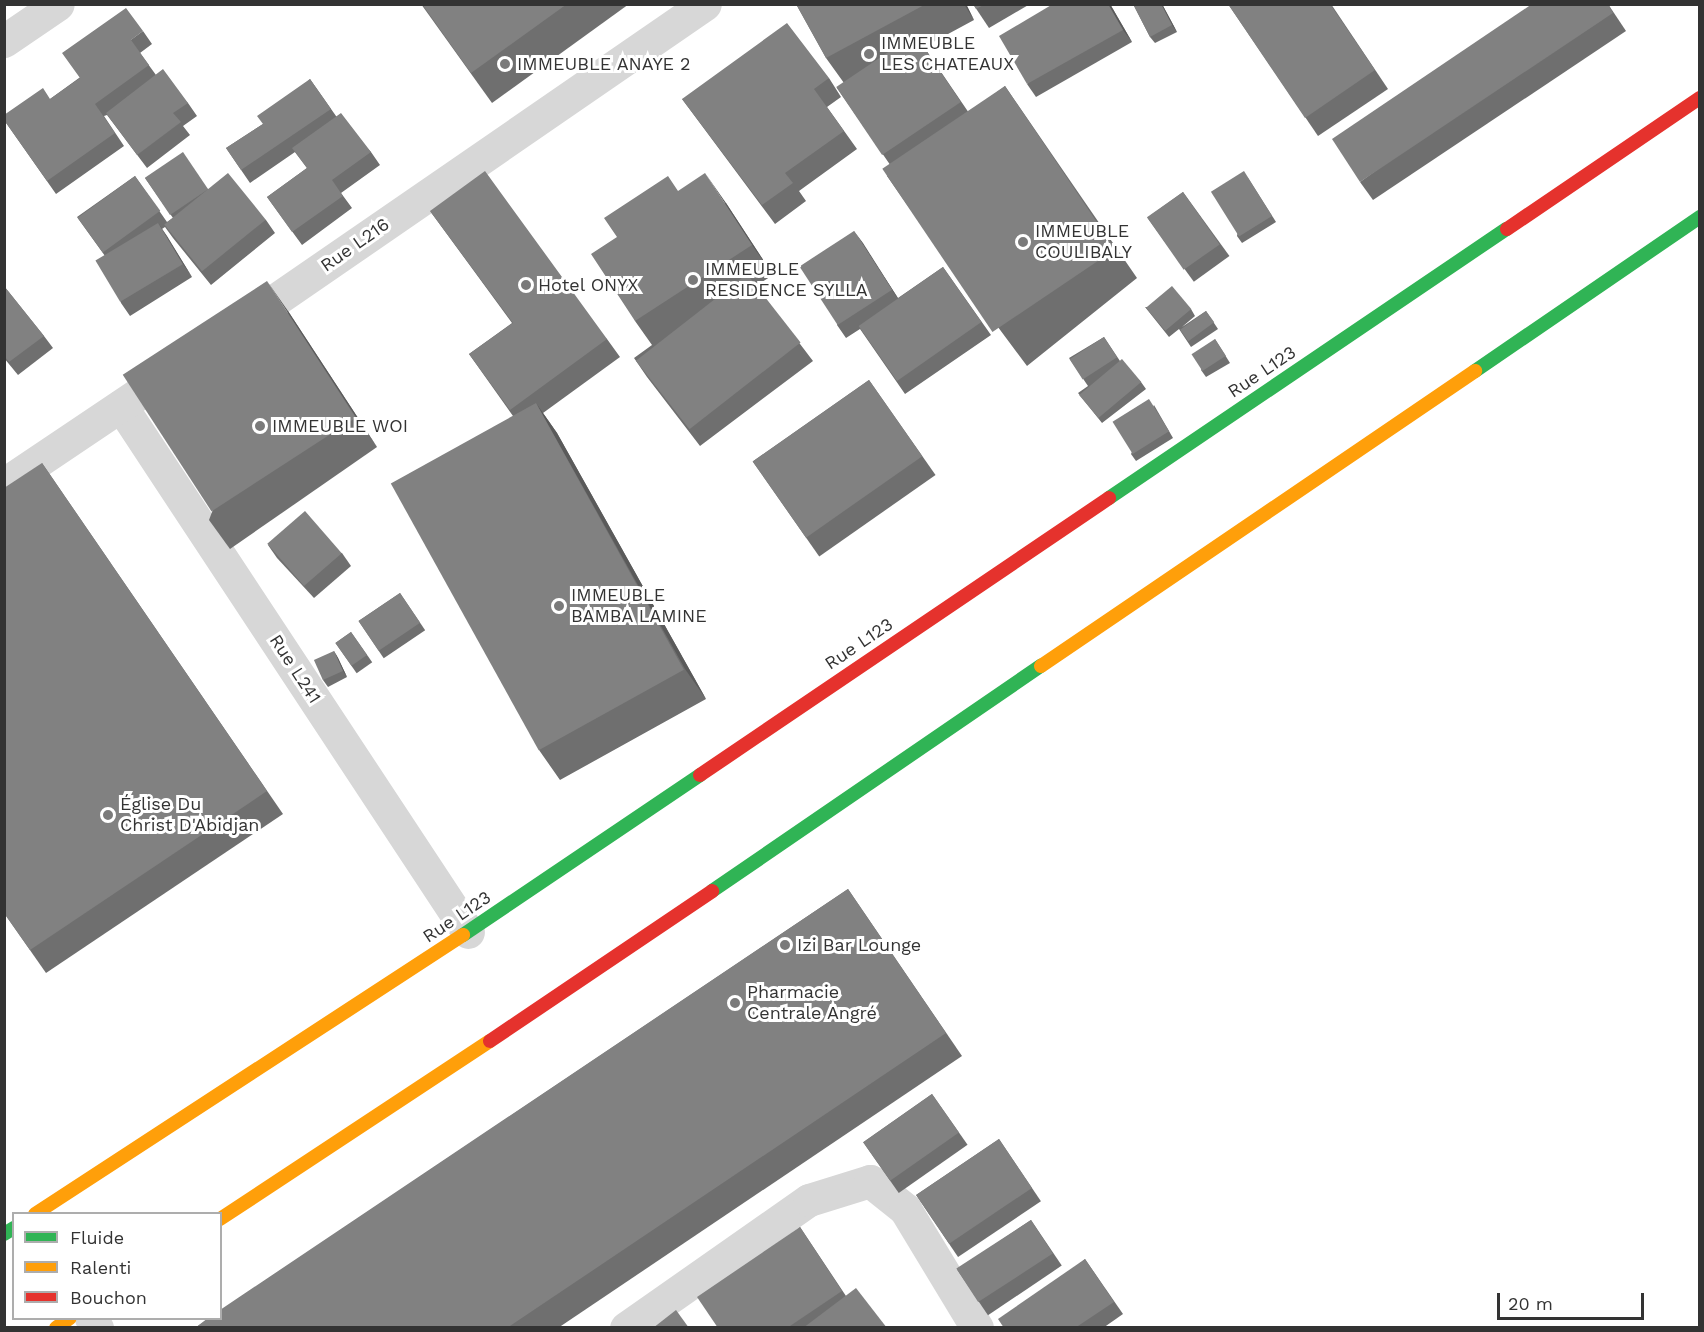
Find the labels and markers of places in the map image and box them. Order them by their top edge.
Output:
place label: IMMEUBLE LES CHATEAUX [881,33,1014,76]
marker: IMMEUBLE LES CHATEAUX [862,47,876,61]
place label: IMMEUBLE ANAYE 2 [517,53,691,75]
marker: IMMEUBLE ANAYE 2 [498,57,512,71]
place label: IMMEUBLE COULIBALY [1035,221,1132,264]
marker: IMMEUBLE COULIBALY [1016,235,1030,249]
place label: IMMEUBLE RESIDENCE SYLLA [705,259,868,302]
marker: IMMEUBLE RESIDENCE SYLLA [686,273,700,287]
place label: Hotel ONYX [538,274,639,296]
marker: Hotel ONYX [519,278,533,292]
place label: IMMEUBLE WOI [272,415,408,437]
marker: IMMEUBLE WOI [253,419,267,433]
place label: IMMEUBLE BAMBA LAMINE [571,585,707,628]
marker: IMMEUBLE BAMBA LAMINE [552,599,566,613]
place label: Église Du Christ D'Abidjan [120,794,259,836]
marker: Église Du Christ D'Abidjan [101,808,115,822]
place label: Izi Bar Lounge [797,934,922,956]
marker: Izi Bar Lounge [778,938,792,952]
place label: Pharmacie Centrale Angré [747,982,878,1024]
marker: Pharmacie Centrale Angré [728,996,742,1010]

